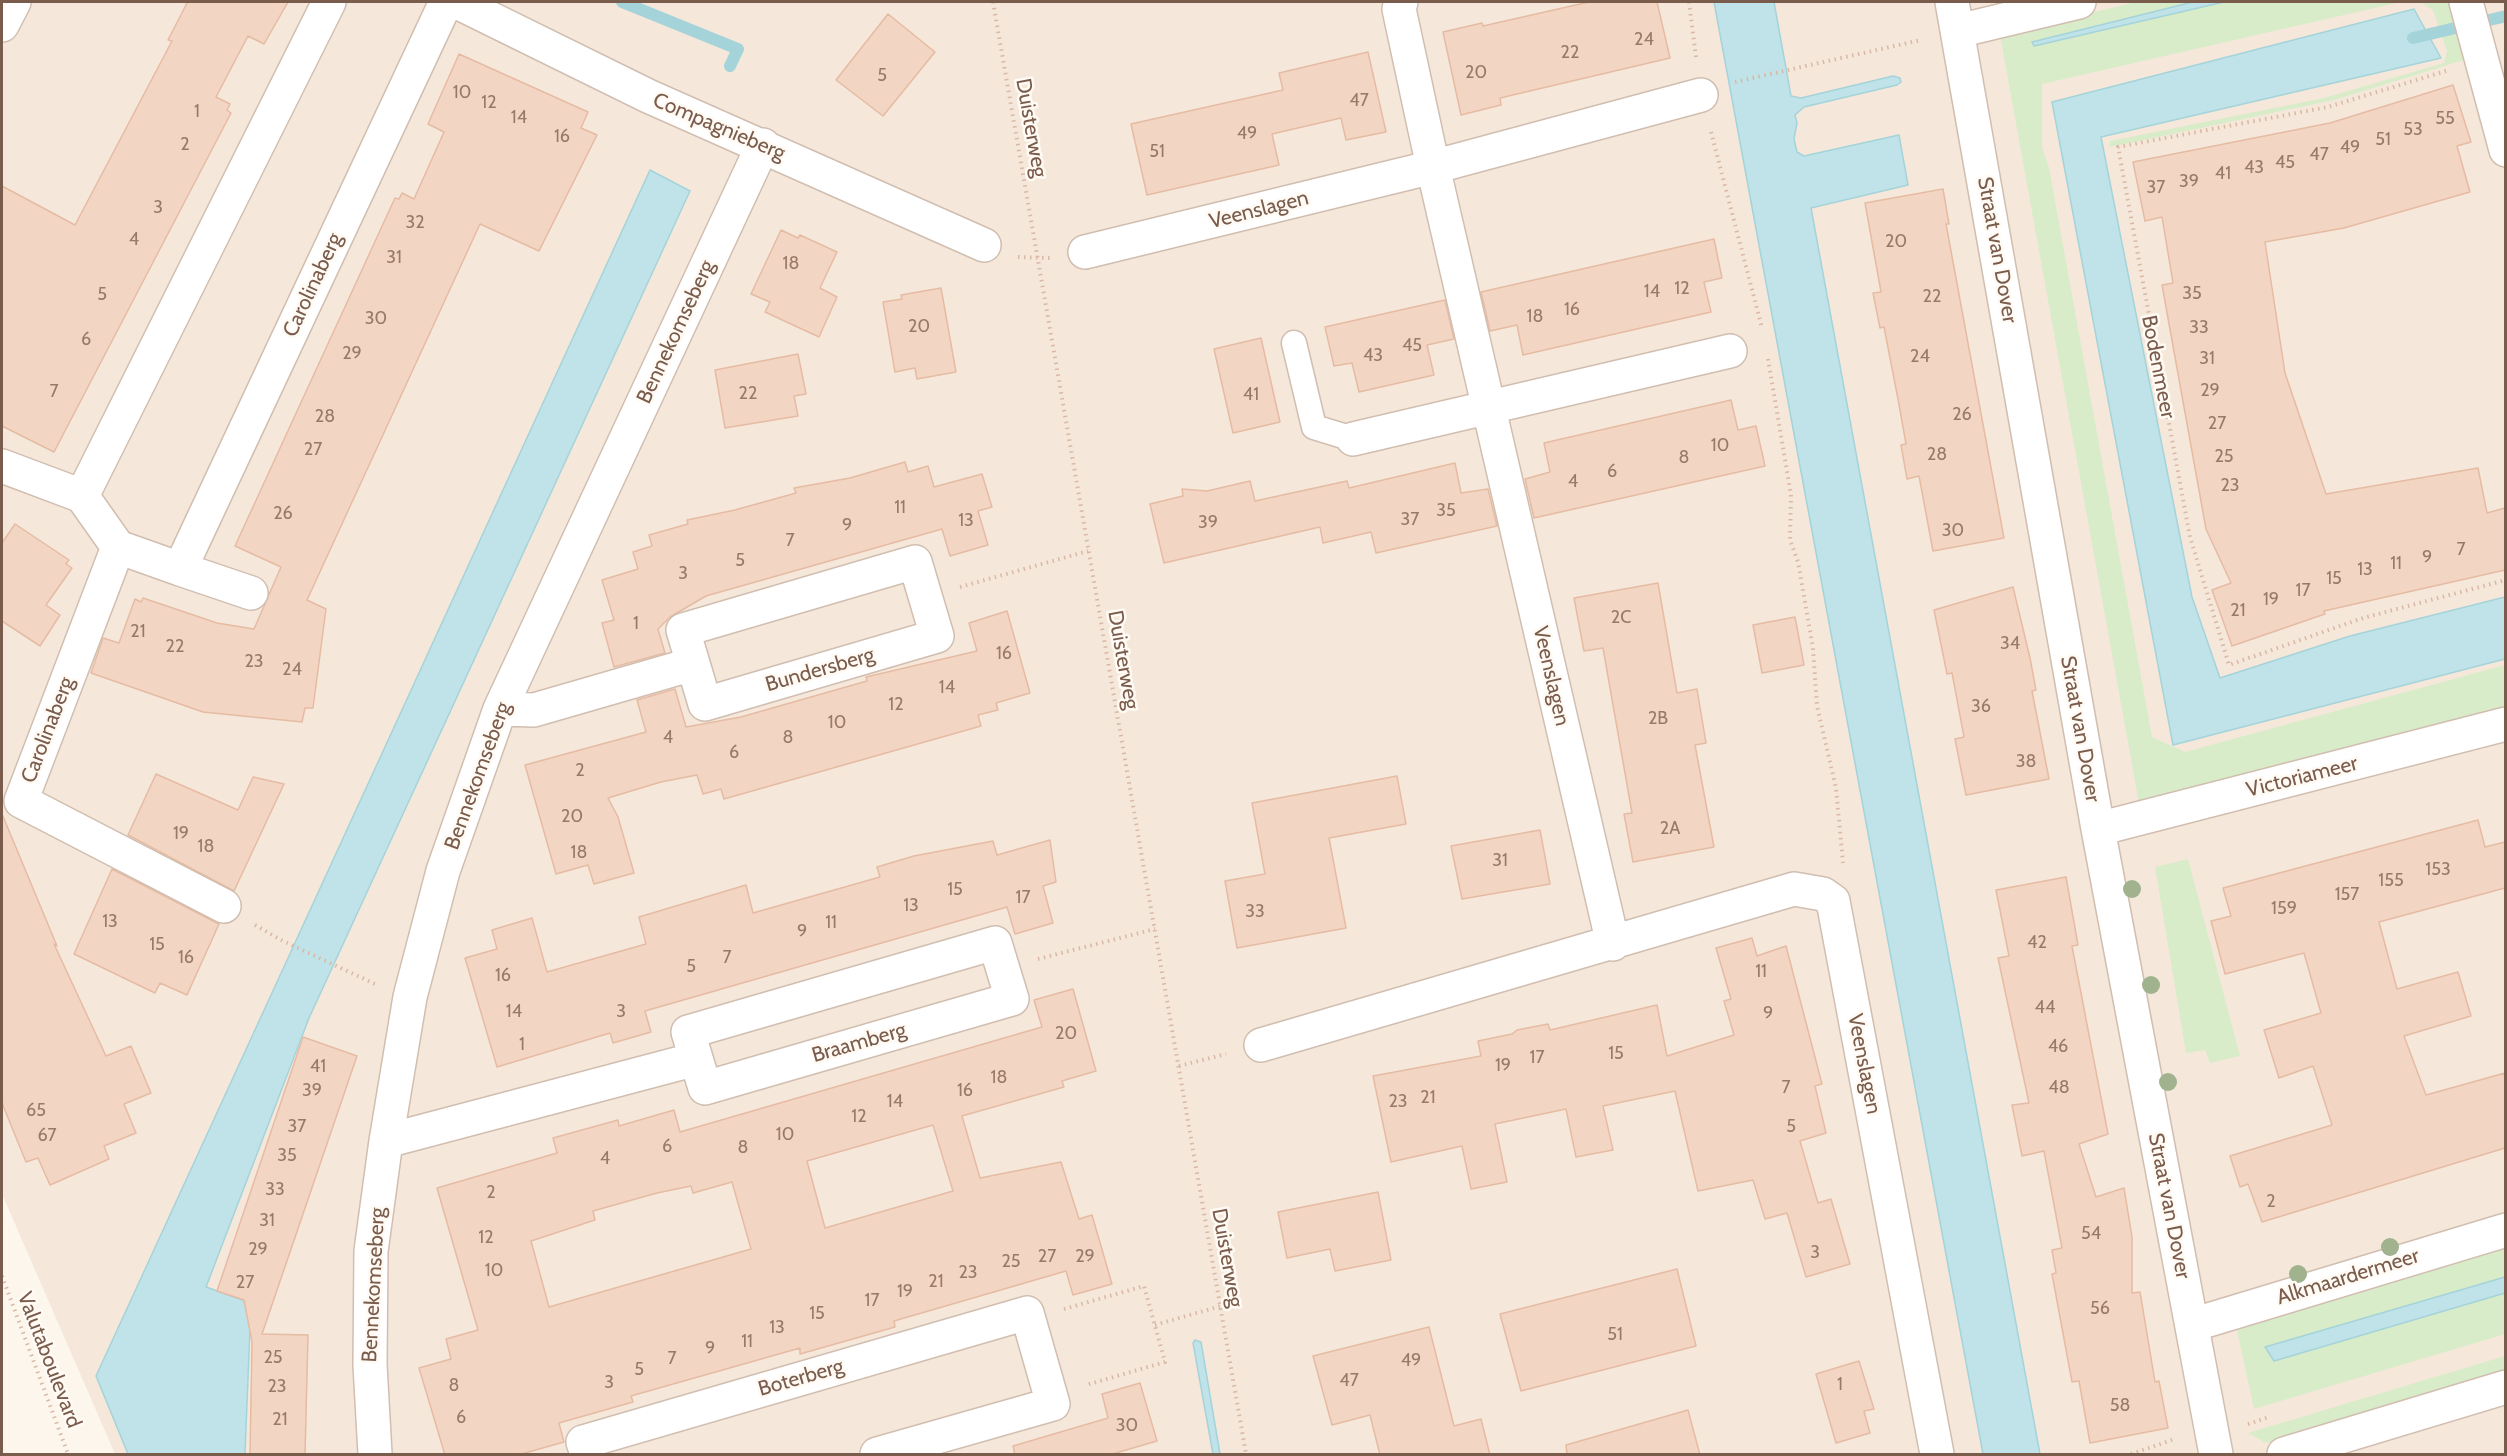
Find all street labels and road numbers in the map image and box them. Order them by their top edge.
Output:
street label: Duisterweg [1010,77,1052,179]
street label: Compagnieberg [649,88,789,166]
street label: Straat van Dover [1972,175,2022,325]
street label: Veenslagen [1207,186,1311,234]
street label: Carolinaberg [278,229,348,341]
street label: Bennekomseberg [632,256,720,408]
street label: Bodenmeer [2136,313,2180,421]
street label: Duisterweg [1102,609,1144,711]
street label: Veenslagen [1527,624,1575,728]
street label: Bundersberg [763,642,877,698]
street label: Straat van Dover [2055,654,2105,804]
street label: Carolinaberg [16,673,80,787]
street label: Bennekomseberg [440,699,516,853]
street label: Victoriameer [2244,751,2360,803]
street label: Veenslagen [1842,1012,1886,1116]
street label: Braamberg [809,1018,909,1068]
street label: Straat van Dover [2143,1131,2195,1281]
street label: Bennekomseberg [357,1207,391,1363]
street label: Duisterweg [1206,1207,1248,1309]
street label: Alkmaardermeer [2274,1243,2422,1311]
street label: Valutaboulevard [12,1289,86,1431]
street label: Boterberg [755,1354,847,1402]

